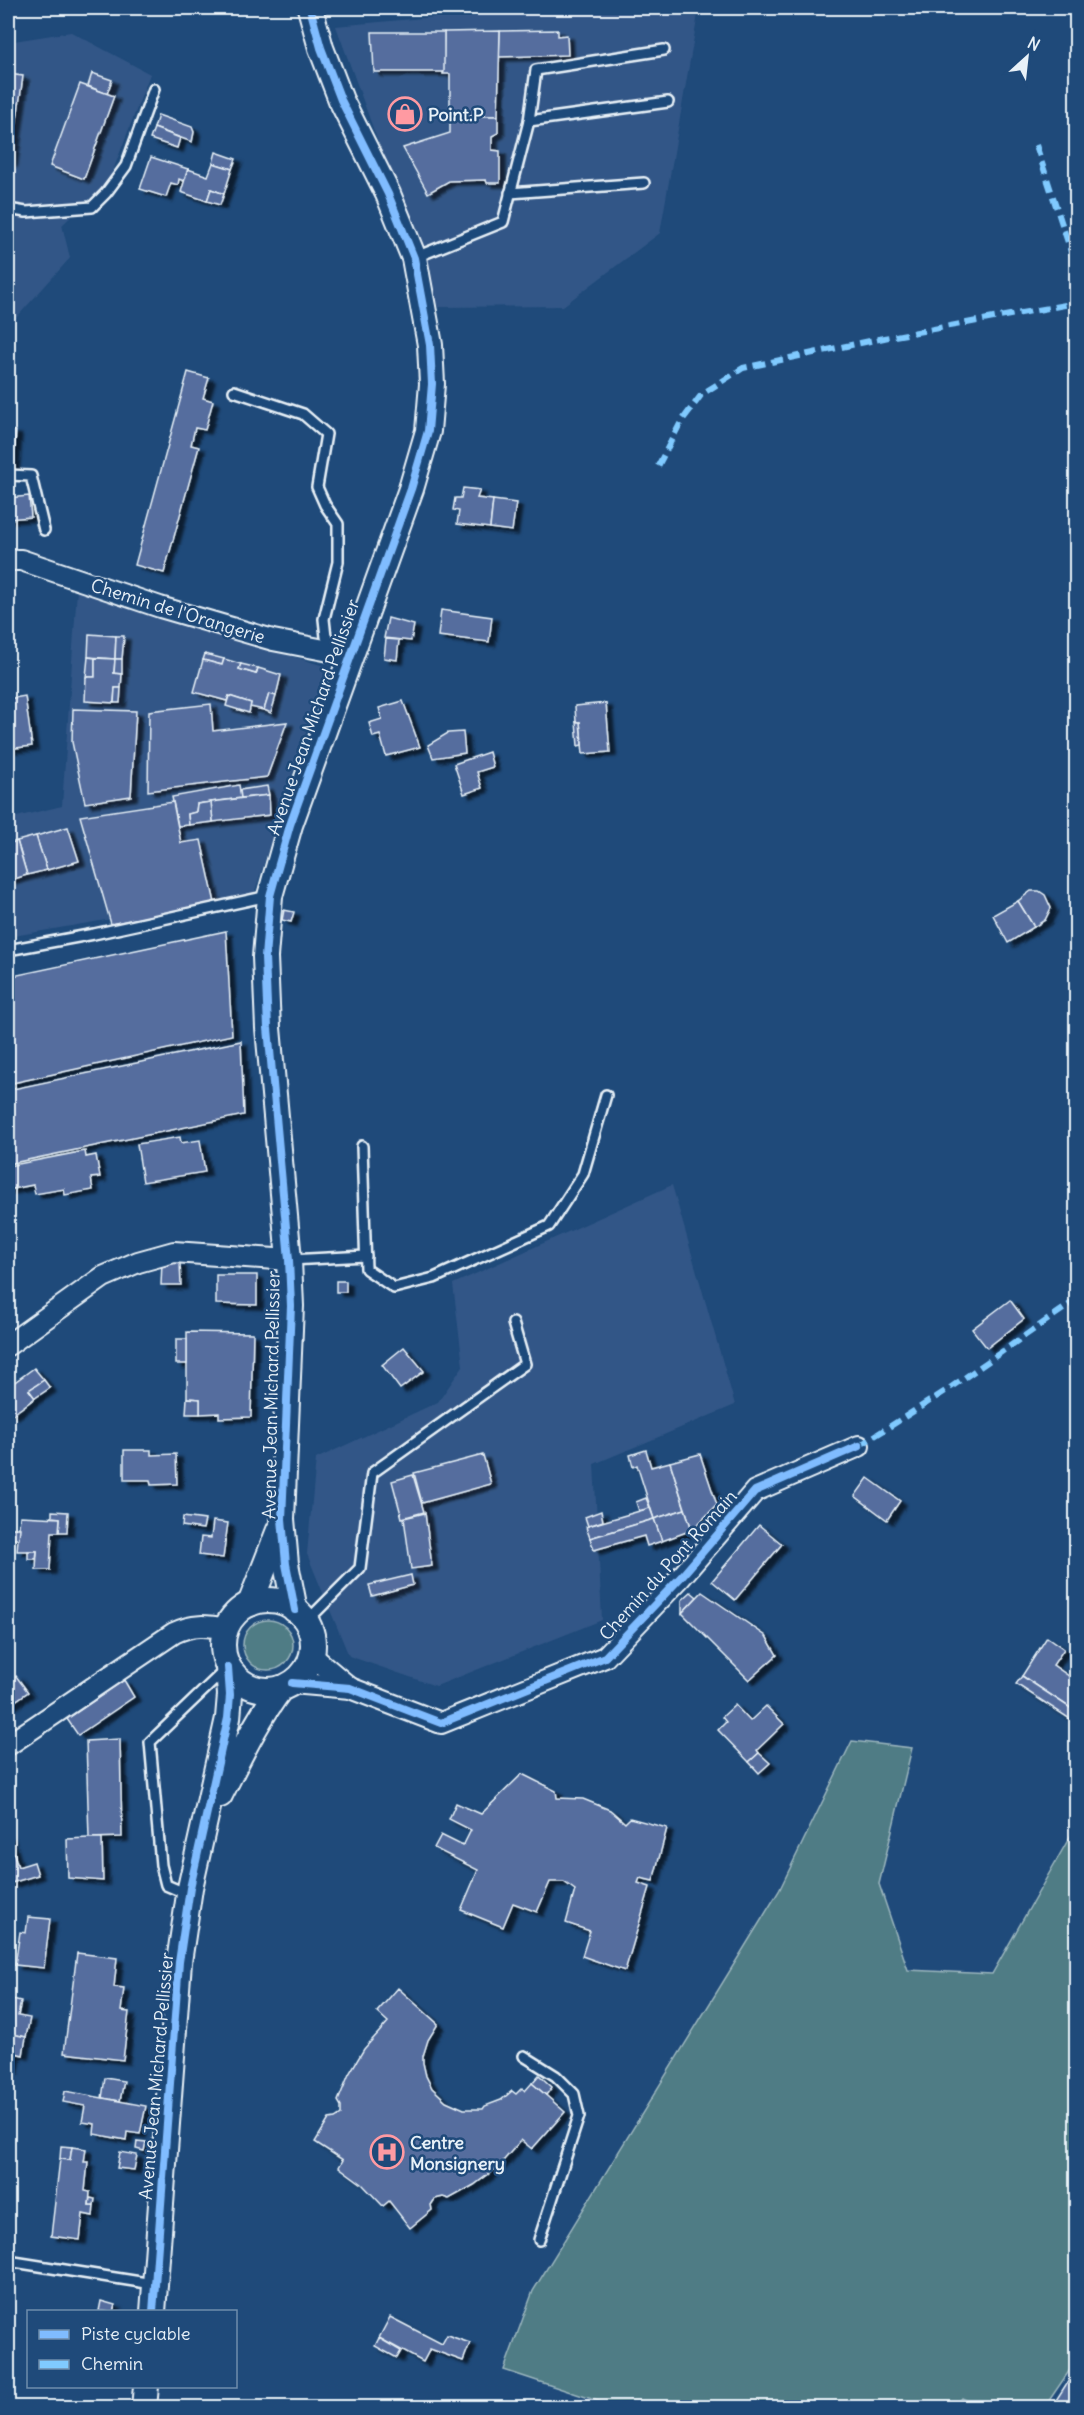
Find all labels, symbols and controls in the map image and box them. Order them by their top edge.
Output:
north arrow [997,27,1057,87]
text: N [1024,32,1043,55]
shop icon: Point.P [387,96,423,132]
place label: Point.P [428,103,484,126]
street label: Chemin de l'Orangerie [88,574,268,648]
street label: Avenue Jean Michard Pellissier [262,595,364,838]
street label: Avenue Jean Michard Pellissier [257,1270,285,1519]
street label: Chemin du Pont Romain [594,1485,742,1645]
street label: Avenue Jean Michard Pellissier [134,1951,178,2201]
place label: Centre Monsignery [410,2131,505,2175]
hospital icon: Centre Monsignery [369,2134,405,2170]
legend [27,2310,237,2388]
text: Piste cyclable [81,2322,190,2345]
text: Chemin [81,2352,143,2375]

